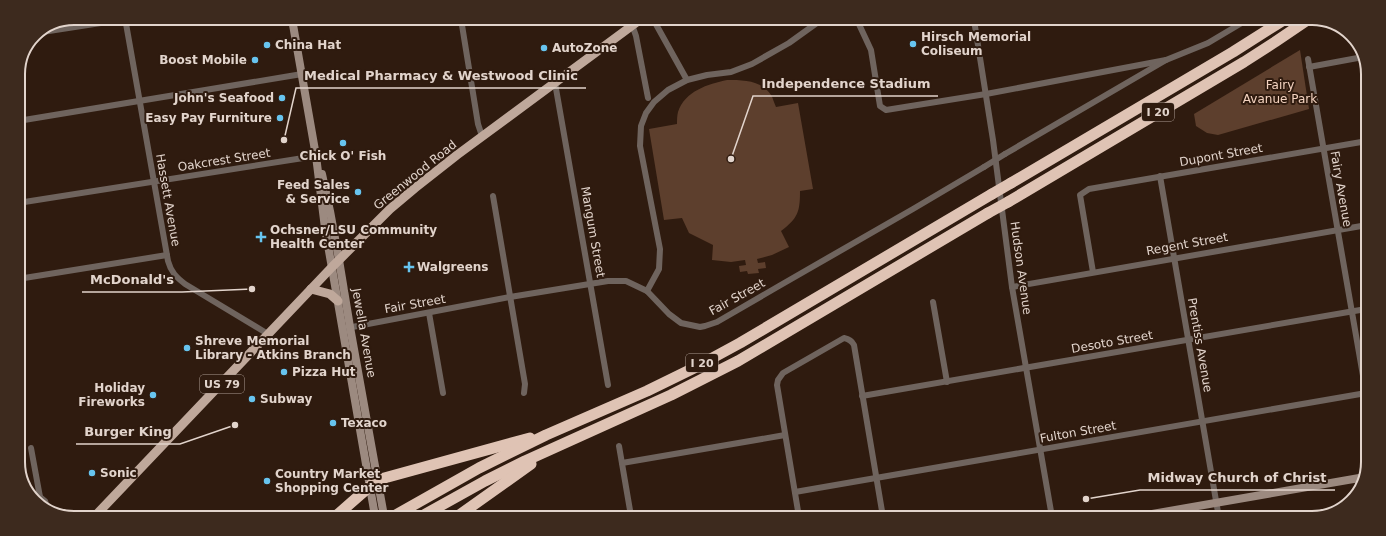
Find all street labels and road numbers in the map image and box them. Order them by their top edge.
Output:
road number: I 20 [1142,103,1174,121]
street label: Greenwood Road [371,137,459,213]
street label: Dupont Street [1178,141,1264,169]
street label: Oakcrest Street [177,146,272,174]
street label: Fairy Avenue [1327,150,1355,228]
street label: Hassett Avenue [153,152,183,248]
street label: Mangum Street [578,185,608,279]
street label: Hudson Avenue [1008,221,1034,315]
street label: Regent Street [1145,230,1229,258]
street label: Fair Street [707,276,768,318]
street label: Jewella Avenue [349,286,379,379]
street label: Fair Street [383,292,447,316]
street label: Prentiss Avenue [1185,297,1215,393]
street label: Desoto Street [1070,328,1154,356]
road number: I 20 [686,354,718,372]
road number: US 79 [200,375,244,393]
street label: Fulton Street [1039,418,1117,446]

